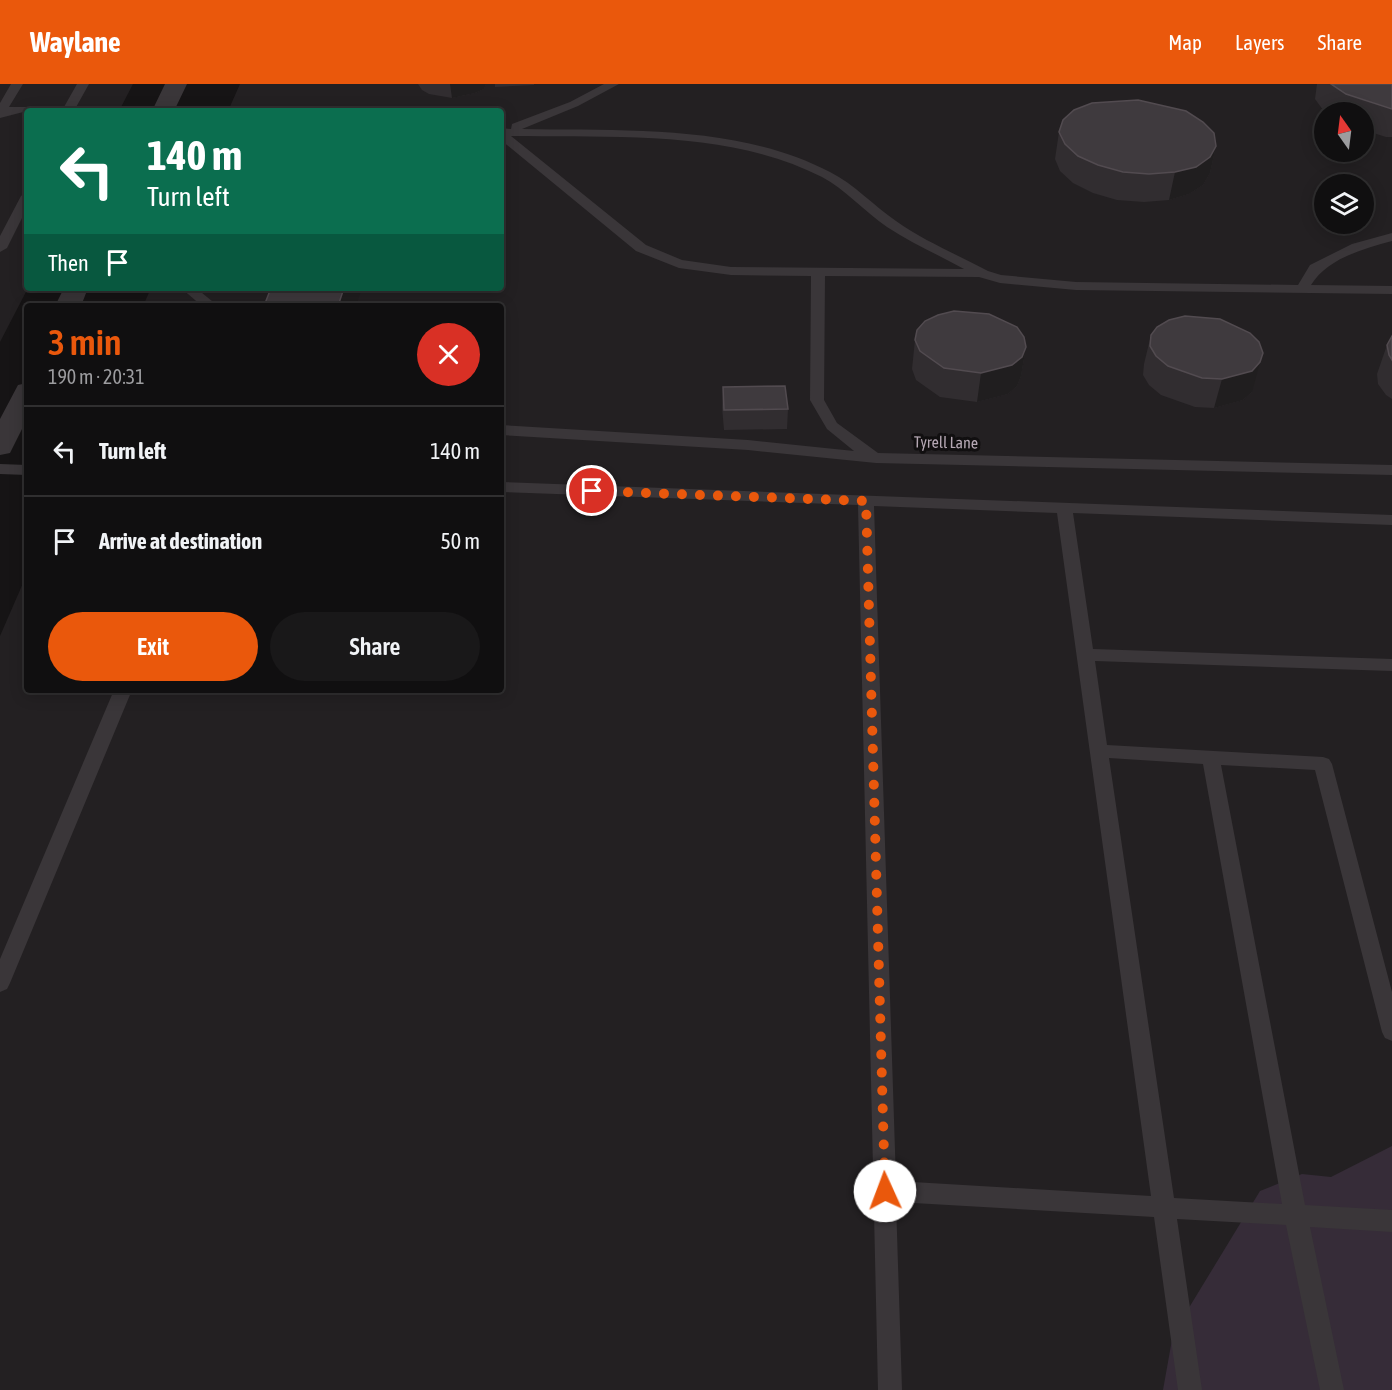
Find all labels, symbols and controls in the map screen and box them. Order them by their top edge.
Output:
text: Waylane [30,26,121,58]
text: Map [1168,30,1202,54]
text: Layers [1235,30,1285,54]
text: Share [1318,30,1362,54]
north arrow [1314,102,1374,162]
map controls [1314,102,1374,234]
text: 140 m [147,131,242,179]
icon: left [48,132,126,210]
button: layers [1314,174,1374,234]
text: Turn left [147,181,230,212]
icon: arrive [101,246,134,279]
text: Then [48,250,89,276]
text: 3 min [48,321,122,363]
button: close [417,323,480,386]
text: 190 m · 20:31 [48,365,145,388]
street label: Tyrell Lane [914,432,978,453]
icon: left [48,435,81,468]
text: Turn left [99,438,166,464]
text: 140 m [430,438,480,464]
pin [566,465,617,516]
icon: arrive [575,474,608,507]
icon: arrive [48,525,81,558]
text: Arrive at destination [99,528,262,554]
text: 50 m [440,528,480,554]
button: Exit [48,612,258,681]
button: Share [270,612,480,681]
position arrow [853,1159,917,1223]

